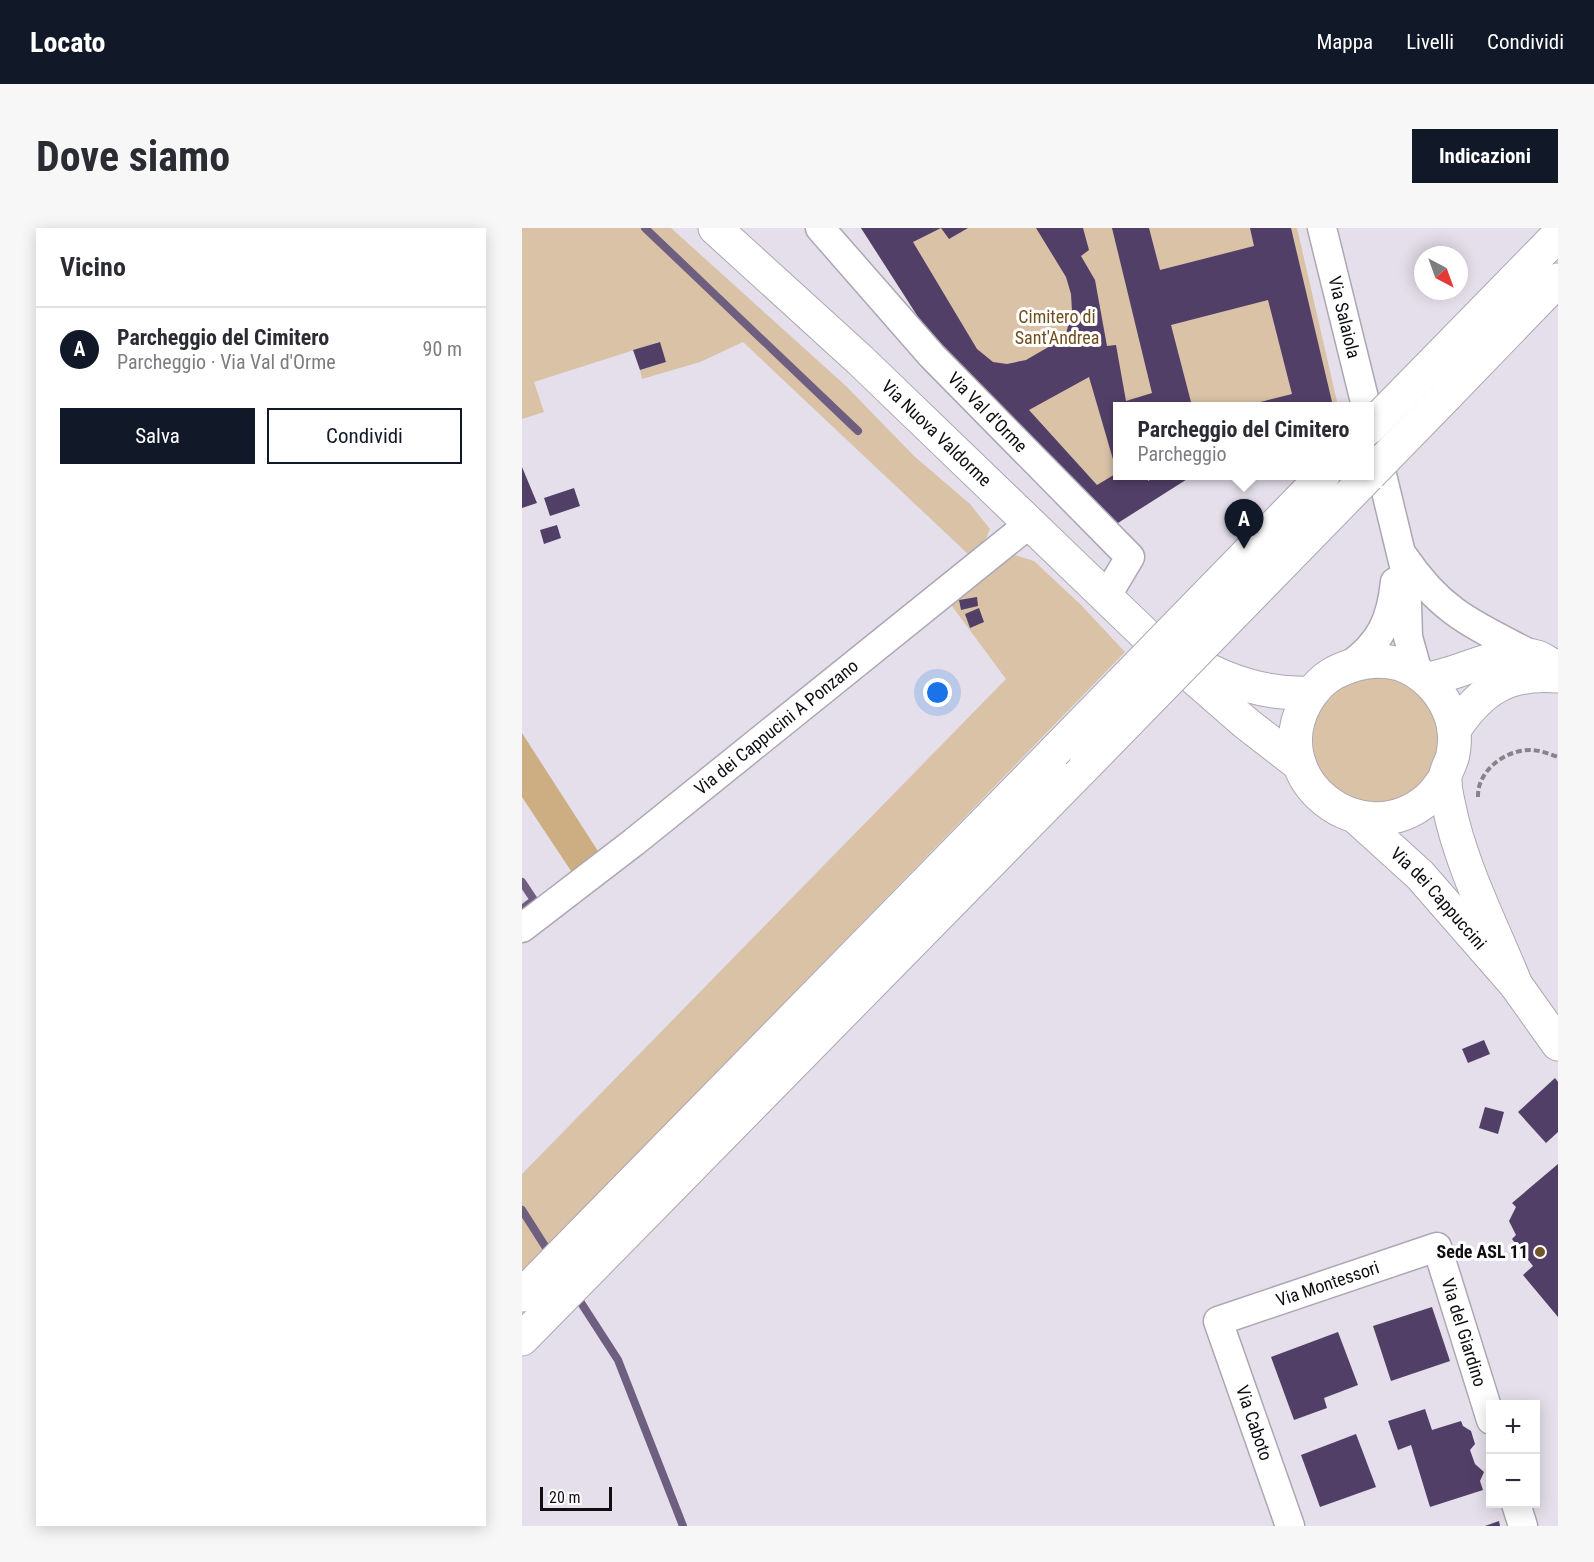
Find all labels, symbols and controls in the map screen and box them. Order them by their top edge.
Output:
text: Locato [30,26,106,59]
text: Mappa [1316,30,1373,54]
text: Livelli [1406,30,1454,54]
text: Condividi [1487,30,1564,54]
button: Indicazioni [1412,129,1558,183]
text: Dove siamo [36,132,230,181]
north arrow [1414,246,1468,300]
text: Vicino [60,252,126,282]
street label: Via Salaiola [1324,274,1365,360]
park label: Cimitero di Sant'Andrea [1015,306,1099,348]
text: Parcheggio del Cimitero [117,325,329,350]
text: A [74,337,85,361]
text: 90 m [423,337,462,361]
text: Parcheggio · Via Val d'Orme [117,350,336,374]
street label: Via Val d'Orme [944,367,1032,456]
street label: Via Nuova Valdorme [877,376,996,491]
popup [1113,402,1374,480]
button: Salva [60,408,255,464]
button: Condividi [267,408,462,464]
text: Parcheggio del Cimitero [1137,417,1350,442]
text: Parcheggio [1137,442,1227,466]
pin: A [1224,500,1264,549]
street label: Via dei Cappucini A Ponzano [690,655,862,799]
your location [923,678,952,707]
street label: Via dei Cappuccini [1386,843,1491,953]
place label: Sede ASL 11 [1437,1241,1528,1262]
marker: Sede ASL 11 [1533,1245,1547,1259]
street label: Via Montessori [1273,1256,1382,1311]
street label: Via del Giardino [1437,1276,1491,1389]
street label: Via Caboto [1232,1383,1277,1463]
map controls [1486,1400,1540,1508]
button: + [1486,1400,1540,1454]
button: − [1486,1454,1540,1508]
scale bar [540,1484,612,1512]
text: 20 m [549,1488,581,1507]

